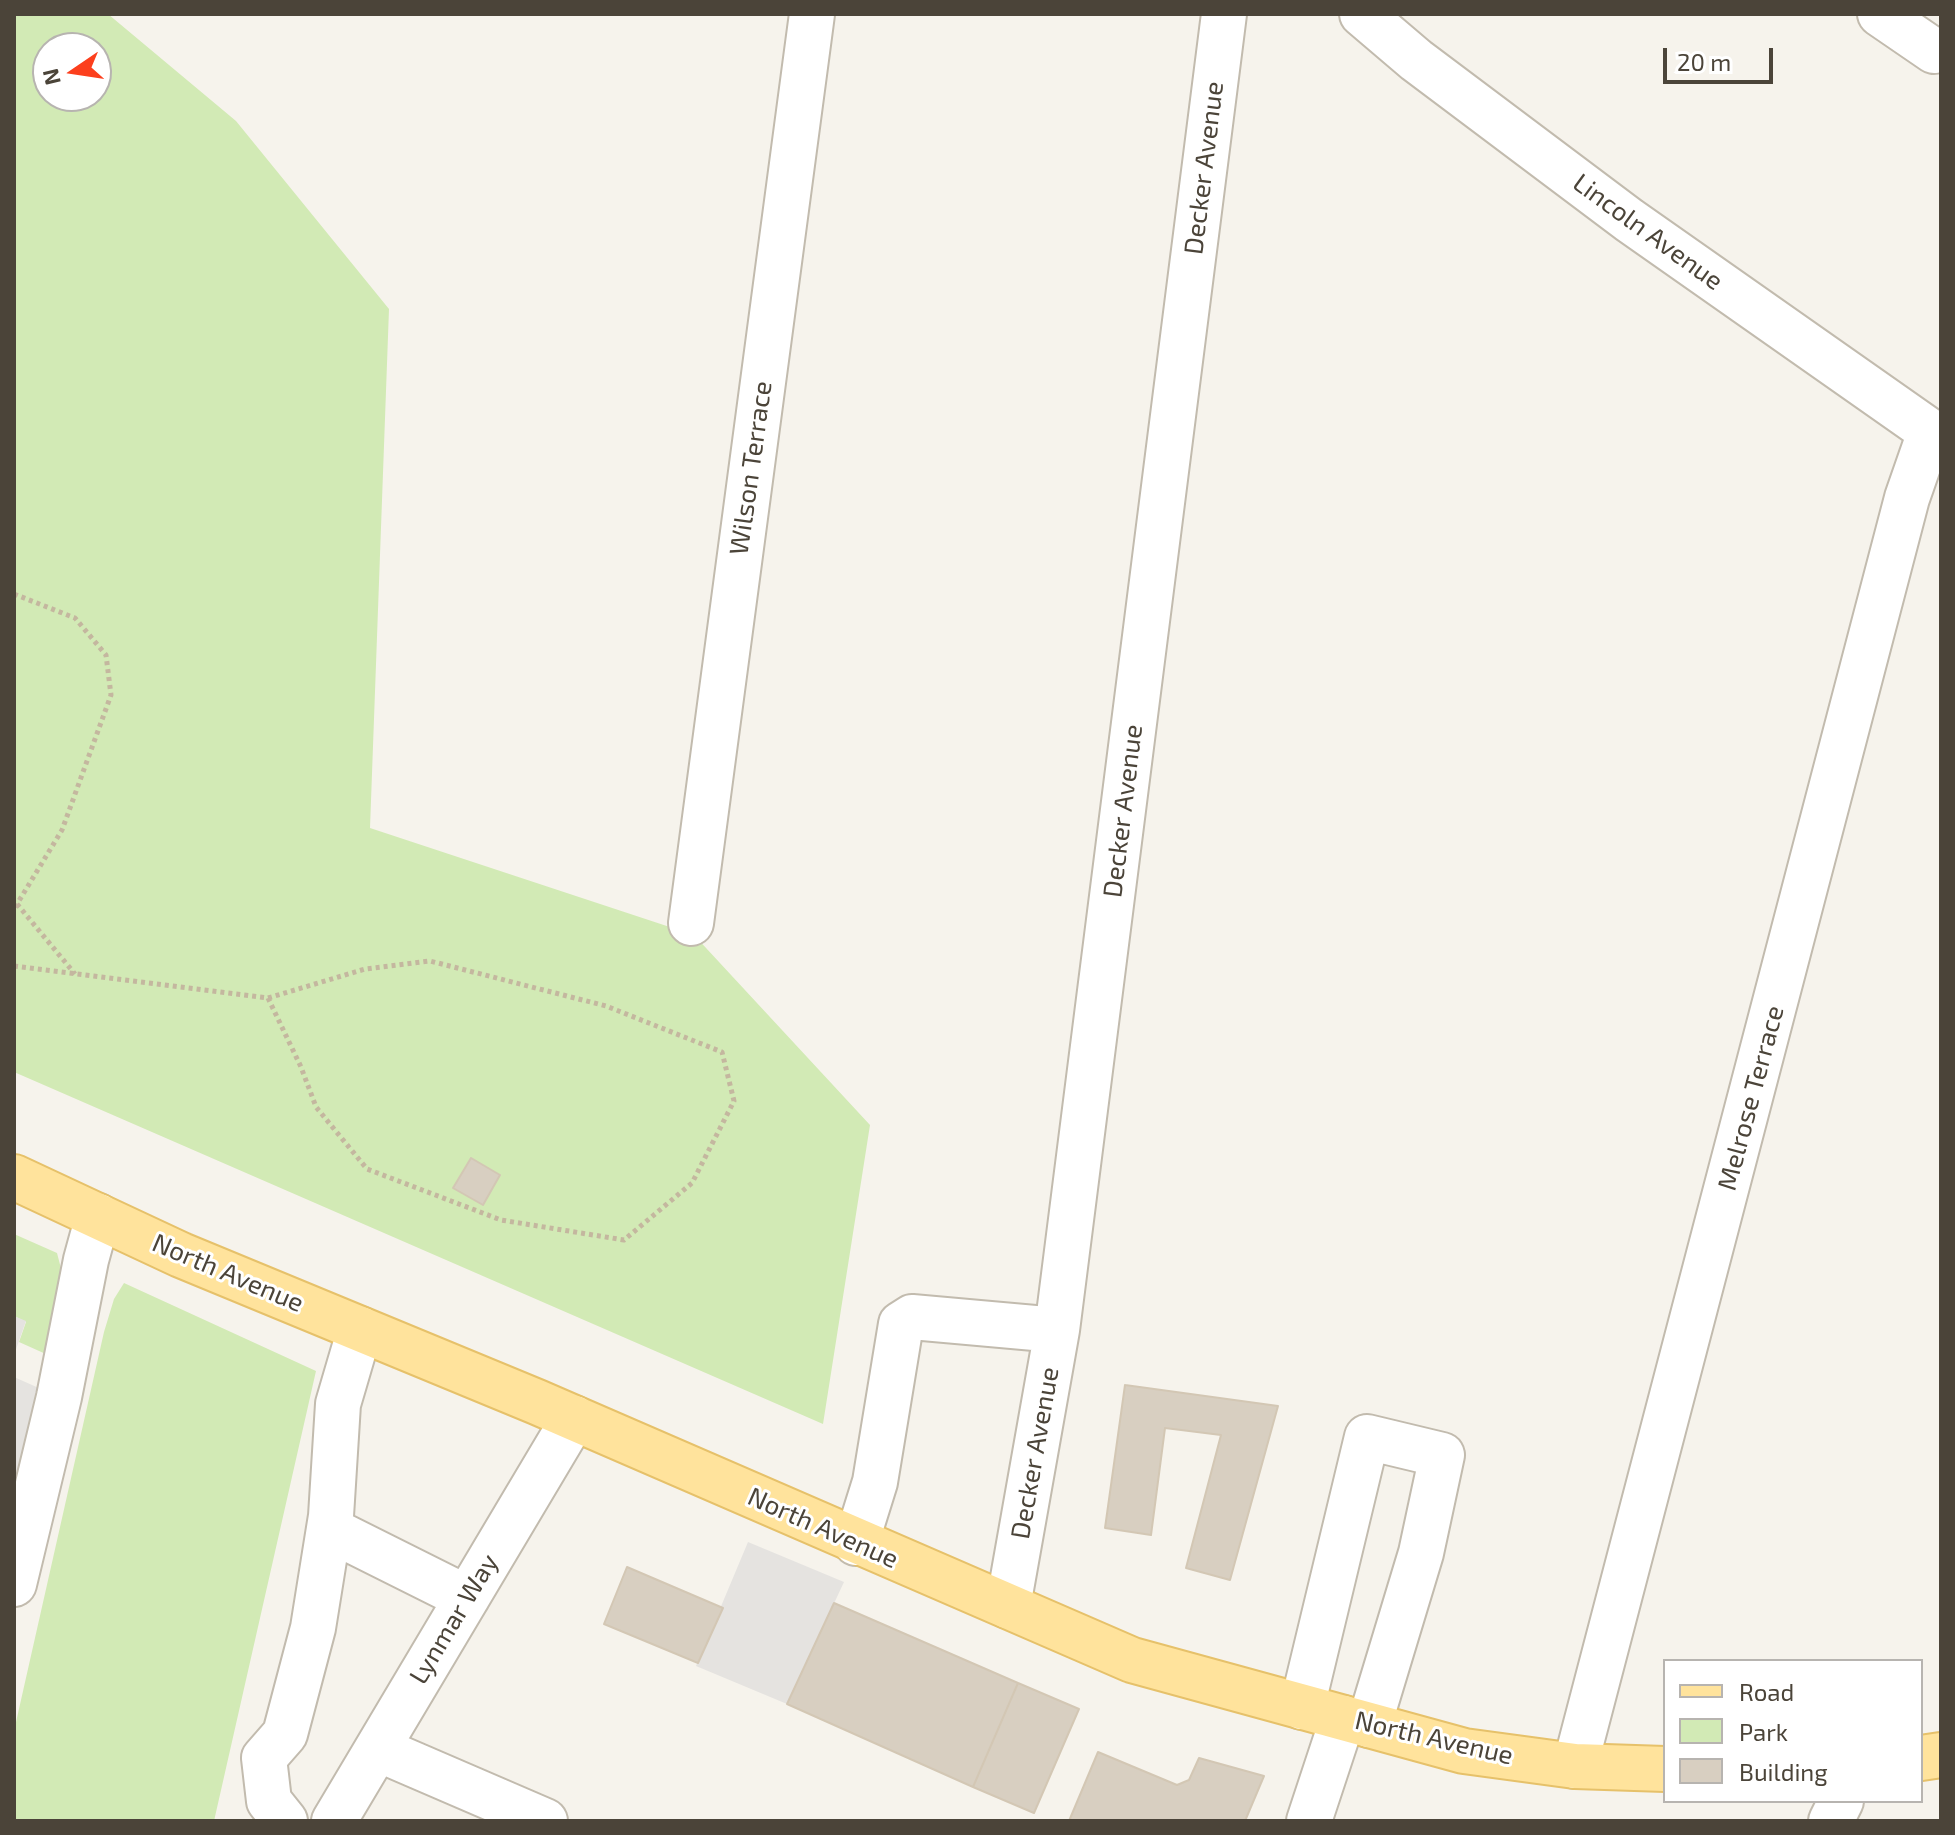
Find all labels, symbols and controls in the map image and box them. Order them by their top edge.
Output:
north arrow [32,32,112,112]
scale bar [1667,32,1777,82]
text: 20 m [1677,47,1731,76]
text: N [36,66,65,88]
street label: Decker Avenue [1178,80,1230,256]
street label: Lincoln Avenue [1567,167,1729,297]
street label: Wilson Terrace [723,379,779,557]
street label: Decker Avenue [1097,723,1149,899]
street label: Melrose Terrace [1711,1002,1791,1194]
street label: North Avenue [148,1227,308,1319]
street label: Decker Avenue [1005,1365,1065,1541]
street label: North Avenue [743,1481,903,1575]
street label: Lynmar Way [403,1548,505,1690]
legend [1663,1659,1923,1803]
text: Road [1739,1677,1794,1706]
street label: North Avenue [1352,1705,1516,1771]
text: Park [1739,1717,1788,1746]
text: Building [1739,1757,1828,1786]

